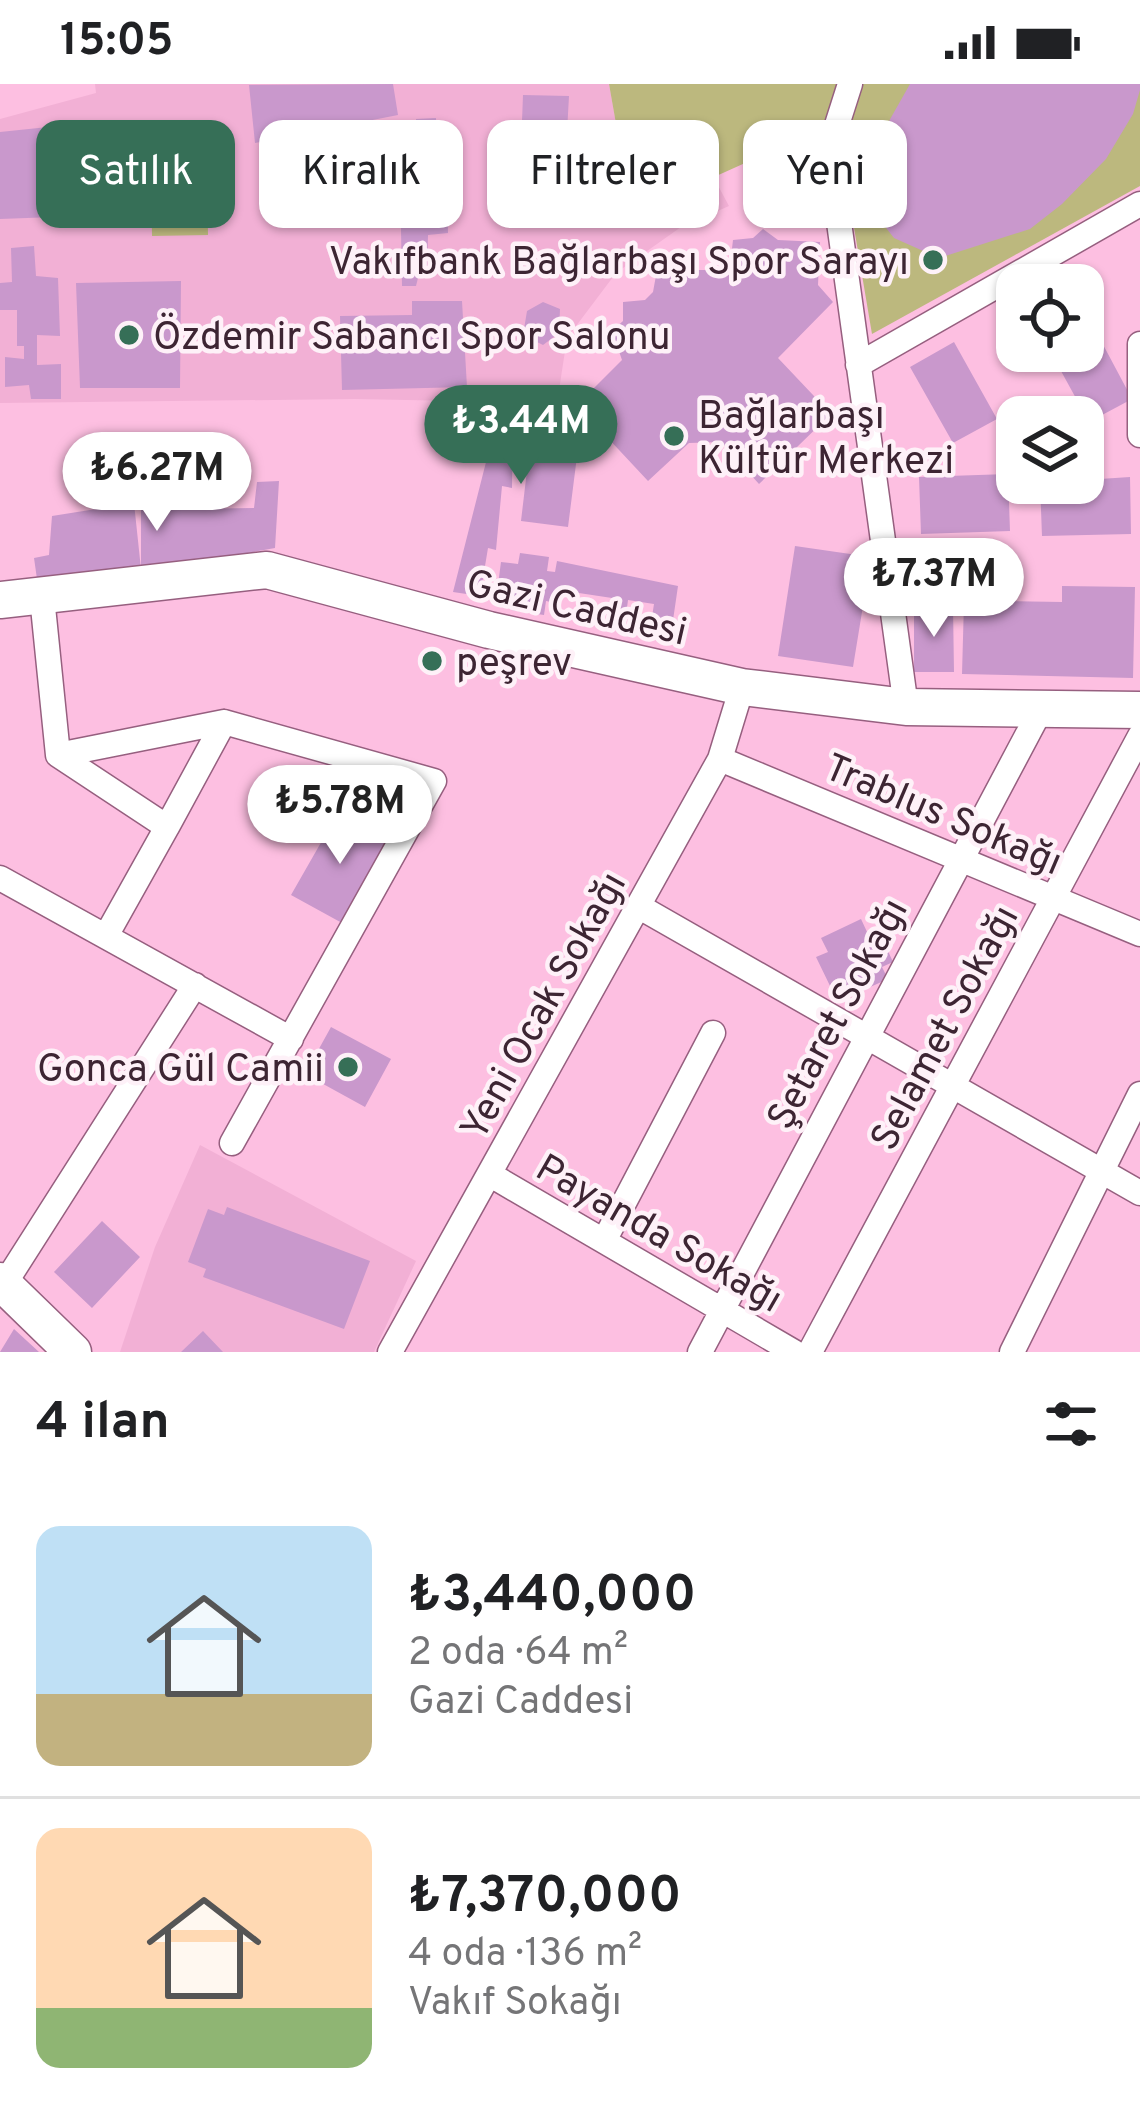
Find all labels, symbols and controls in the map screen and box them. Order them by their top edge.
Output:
text: 15:05 [60,14,174,71]
chip: Satılık [36,120,235,228]
chip: Kiralık [259,120,463,228]
chip: Filtreler [487,120,719,228]
chip: Yeni [743,120,907,228]
place label: Vakıfbank Bağlarbaşı Spor Sarayı [329,240,909,289]
marker: Vakıfbank Bağlarbaşı Spor Sarayı [920,247,946,273]
map controls [996,264,1104,504]
button: locate [996,264,1104,372]
place label: Özdemir Sabancı Spor Salonu [153,312,671,364]
marker: Özdemir Sabancı Spor Salonu [116,322,142,348]
pin: ₺3.44M [423,385,619,487]
place label: Bağlarbaşı Kültür Merkezi [698,394,954,488]
button: layers [996,396,1104,504]
text: ₺3.44M [451,399,591,448]
marker: Bağlarbaşı Kültür Merkezi [661,423,687,449]
pin: ₺6.27M [59,432,255,534]
text: ₺6.27M [90,446,224,495]
pin: ₺7.37M [836,538,1032,640]
text: ₺7.37M [871,552,997,601]
street label: Gazi Caddesi [461,561,691,660]
place label: peşrev [456,641,572,690]
marker: peşrev [419,648,445,674]
street label: Trablus Sokağı [816,745,1068,889]
pin: ₺5.78M [242,765,438,867]
text: ₺5.78M [274,779,406,828]
street label: Yeni Ocak Sokağı [452,865,640,1150]
street label: Şetaret Sokağı [759,891,921,1139]
street label: Selamet Sokağı [862,898,1032,1160]
place label: Gonca Gül Camii [37,1047,324,1096]
marker: Gonca Gül Camii [335,1054,361,1080]
street label: Payanda Sokağı [526,1146,790,1326]
icon: filters [1038,1391,1104,1457]
text: 4 ilan [36,1392,170,1457]
text: ₺3,440,000 [408,1565,696,1630]
icon: home [132,1574,276,1718]
text: 2 oda · 64 m² [408,1630,628,1679]
text: Gazi Caddesi [408,1679,633,1728]
text: ₺7,370,000 [408,1866,682,1931]
icon: home [132,1876,276,2020]
text: 4 oda · 136 m² [408,1931,642,1980]
text: Vakıf Sokağı [408,1980,622,2029]

